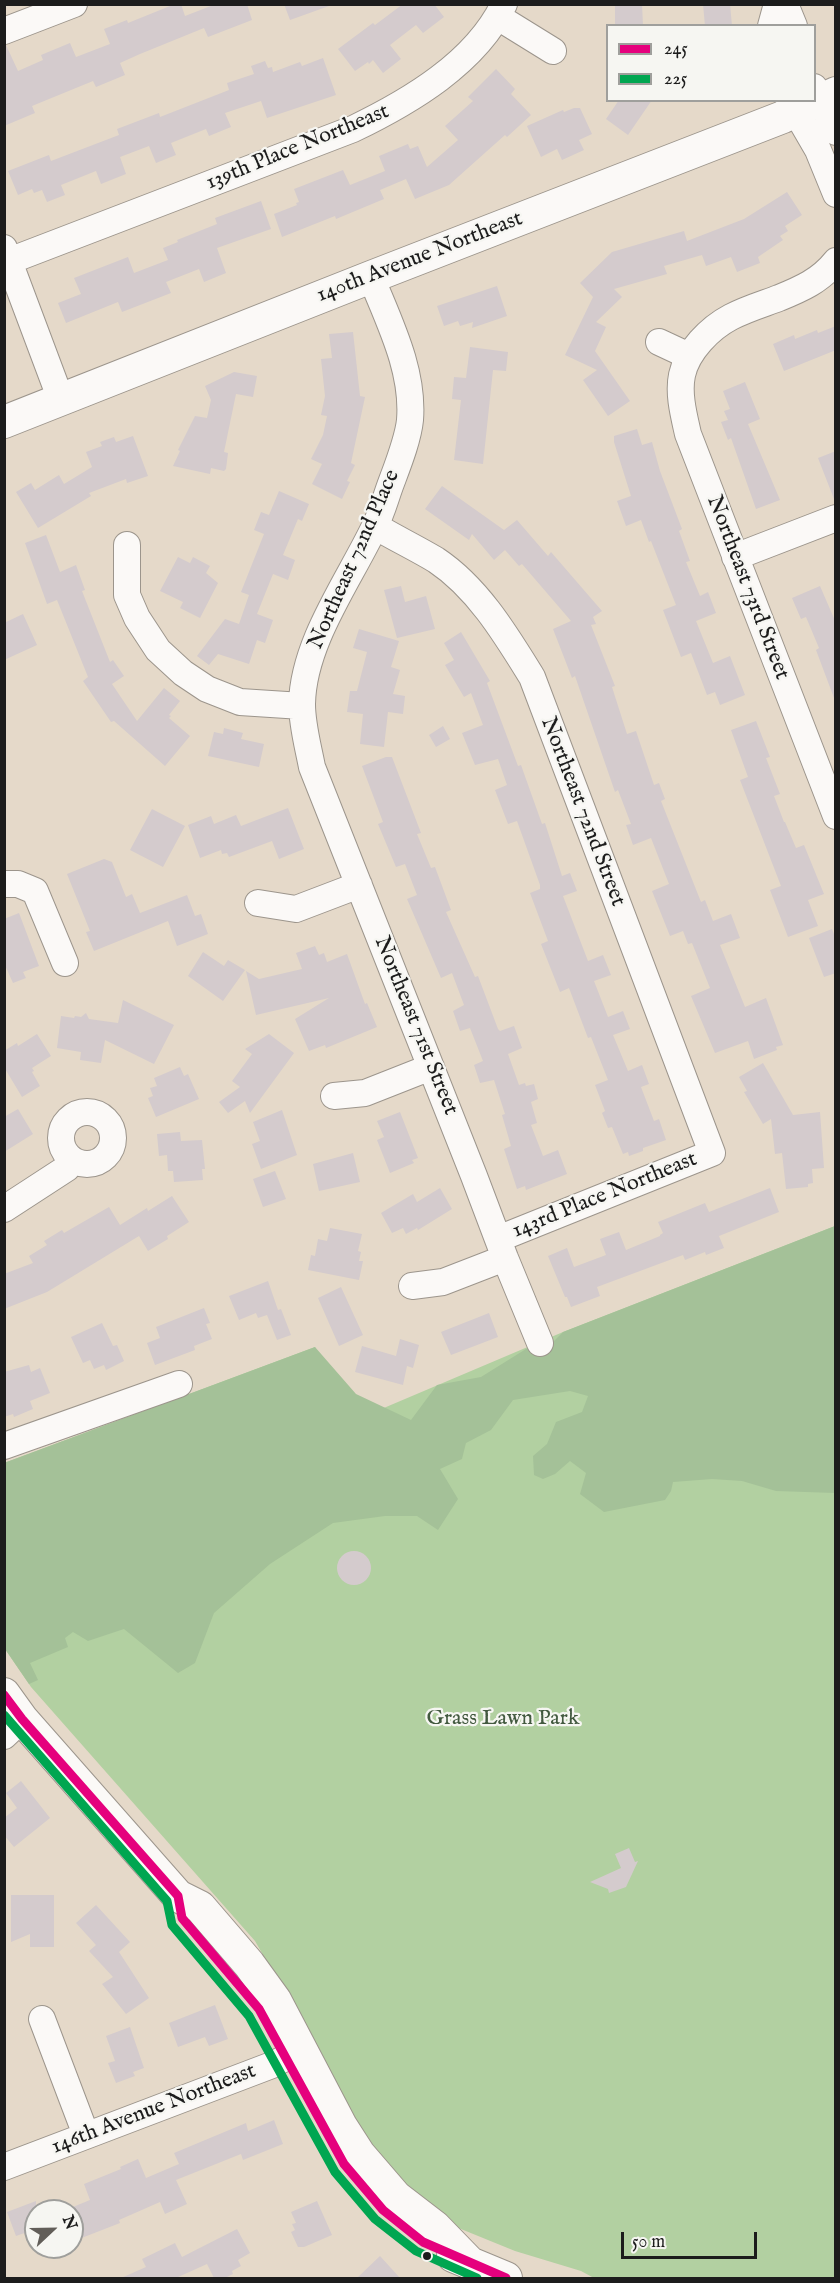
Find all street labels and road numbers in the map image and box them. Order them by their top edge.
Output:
street label: 139th Place Northeast [203,99,393,197]
street label: 140th Avenue Northeast [313,207,527,309]
street label: Northeast 72nd Place [304,466,406,654]
street label: Northeast 73rd Street [700,492,794,684]
street label: Northeast 72nd Street [534,714,630,910]
street label: Northeast 71st Street [367,933,463,1119]
street label: 143rd Place Northeast [509,1147,701,1245]
street label: 146th Avenue Northeast [48,2059,260,2161]

